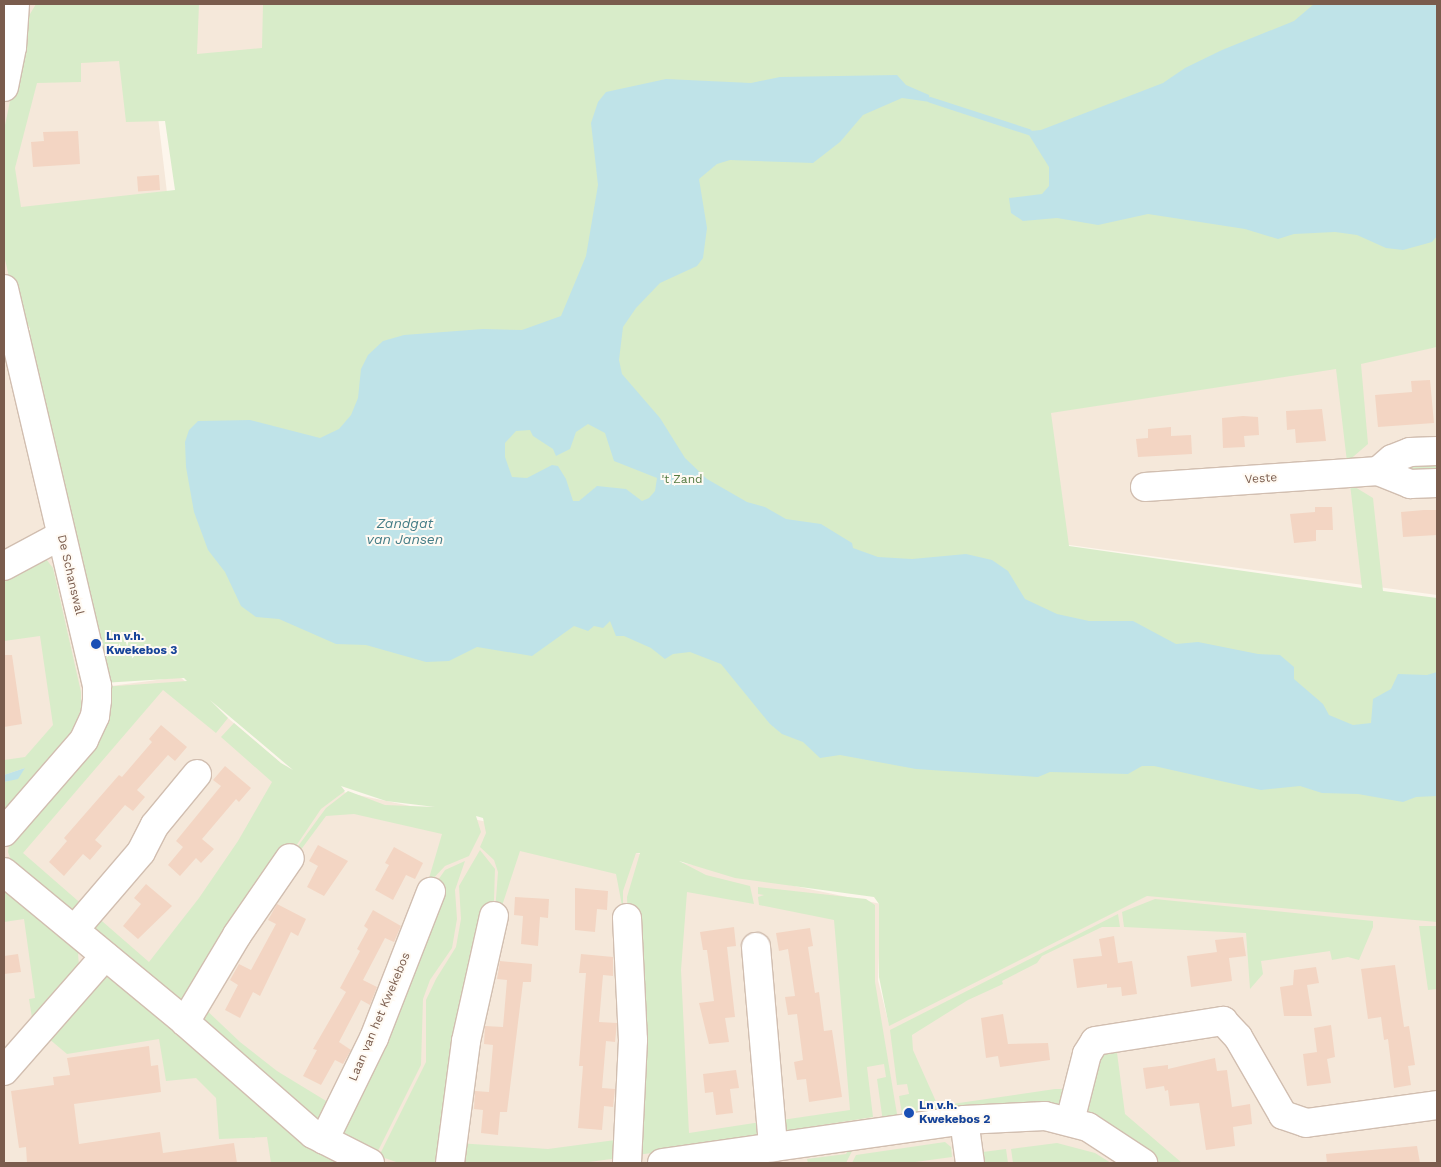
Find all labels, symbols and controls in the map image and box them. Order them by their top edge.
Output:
street label: Veste [1244,471,1278,487]
park label: 't Zand [661,473,703,487]
water label: Zandgat van Jansen [367,515,443,548]
street label: De Schanswal [54,533,86,617]
place label: Ln v.h. Kwekebos 3 [106,630,177,658]
marker: Ln v.h. Kwekebos 3 [90,638,102,650]
street label: Laan van het Kwekebos [346,950,414,1084]
place label: Ln v.h. Kwekebos 2 [919,1099,991,1127]
marker: Ln v.h. Kwekebos 2 [903,1107,915,1119]

